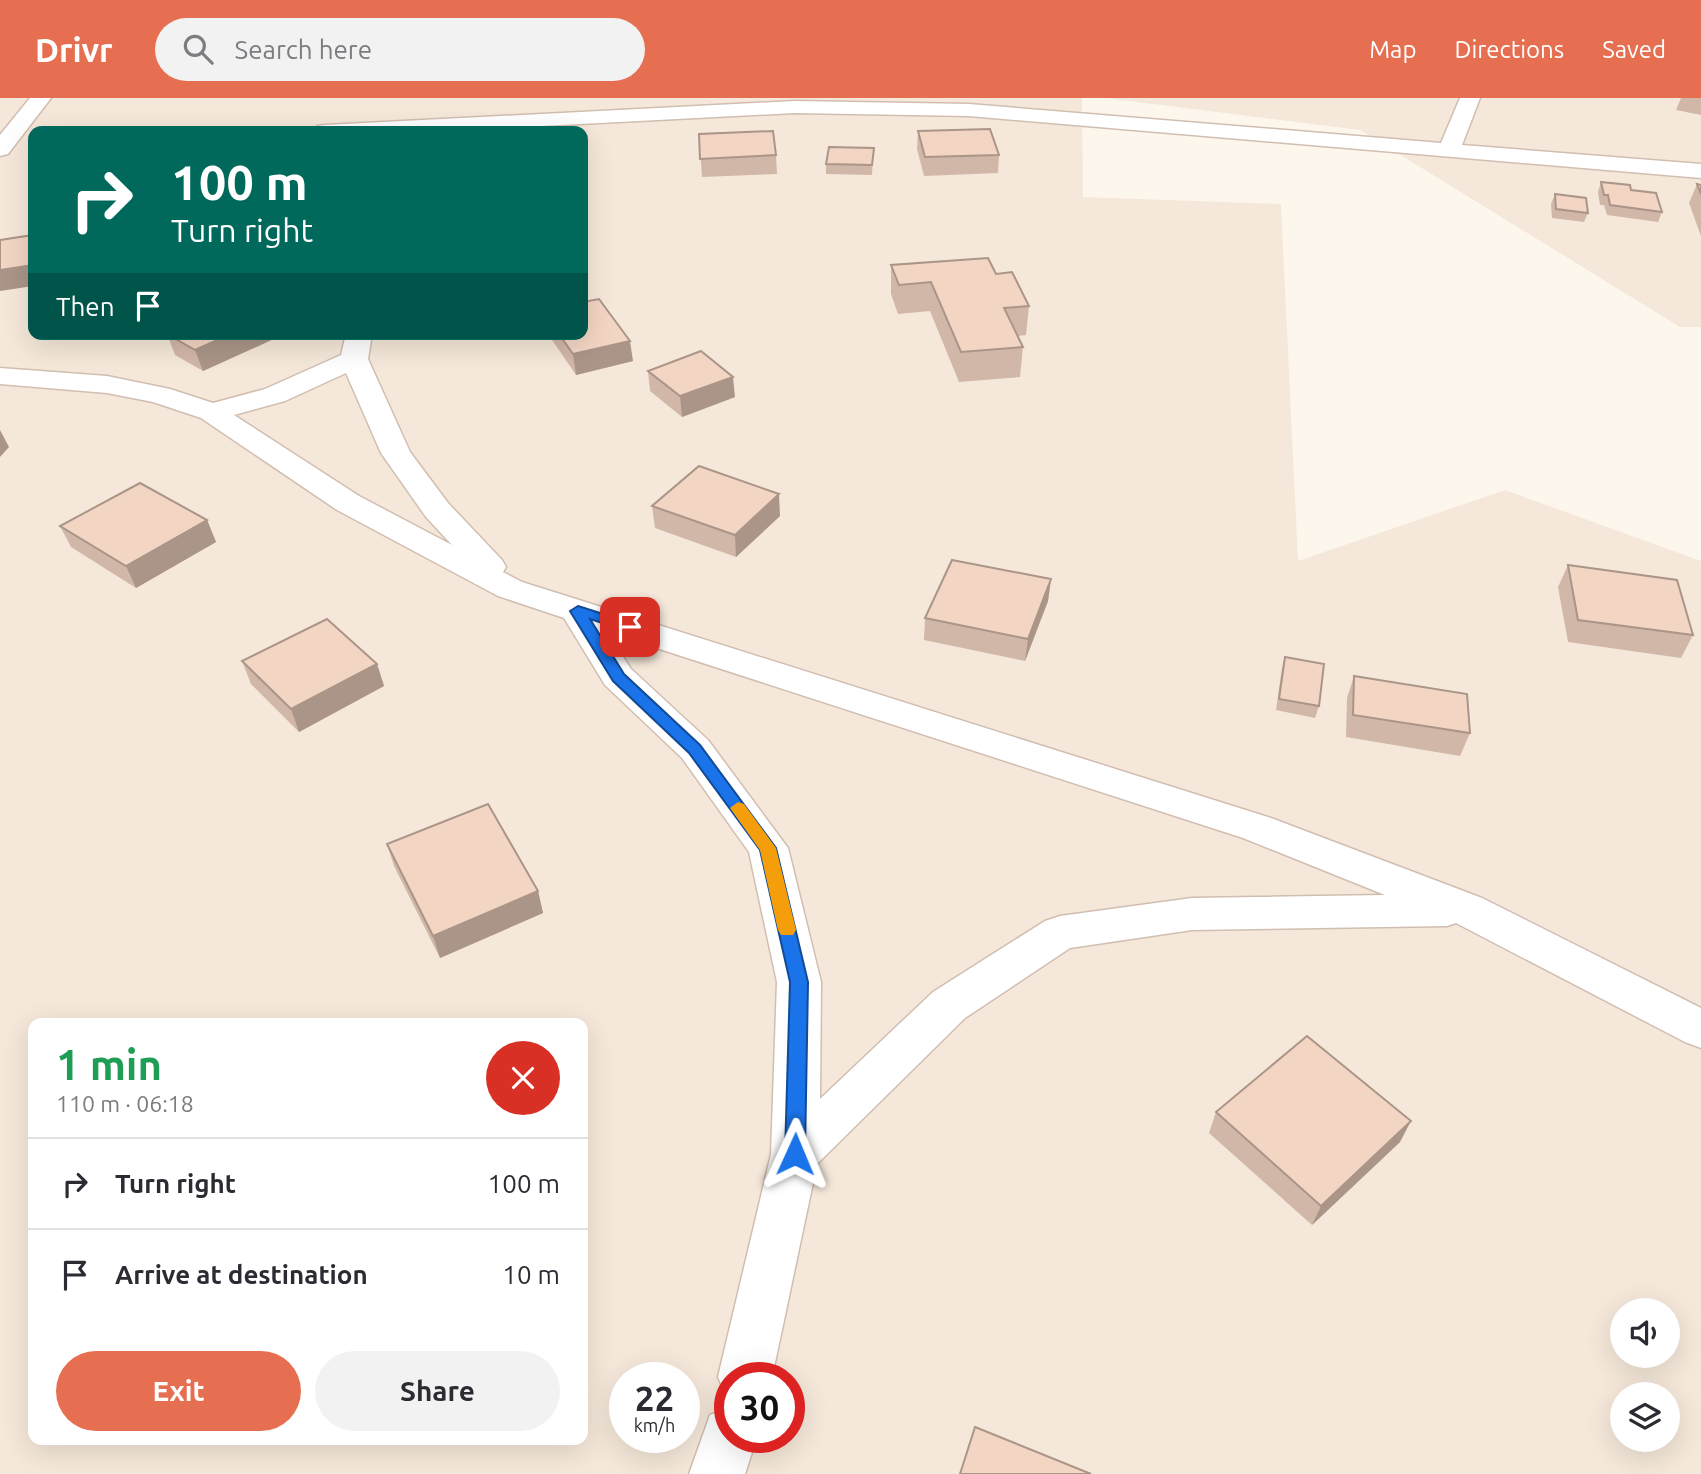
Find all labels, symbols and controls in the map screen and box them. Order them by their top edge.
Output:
search box [155,18,645,81]
icon: search [179,30,217,68]
text: Drivr [35,31,113,68]
text: Search here [235,35,372,64]
text: Map [1369,36,1416,63]
text: Directions [1454,36,1564,63]
text: Saved [1602,36,1666,63]
icon: right [56,154,147,245]
text: 100 m [171,154,308,209]
text: Turn right [171,212,313,248]
icon: arrive [129,287,167,325]
text: Then [56,292,115,321]
pin [600,597,660,657]
icon: arrive [611,608,649,646]
text: 1 min [56,1041,162,1088]
button: close [486,1041,560,1115]
text: 110 m · 06:18 [56,1091,194,1116]
position arrow [758,1117,832,1191]
icon: right [56,1165,94,1203]
text: Turn right [115,1169,236,1198]
text: 100 m [488,1169,560,1198]
icon: arrive [56,1256,94,1294]
text: Arrive at destination [115,1260,368,1289]
text: 10 m [502,1260,560,1289]
map controls [1610,1298,1680,1452]
button: sound [1610,1298,1680,1368]
button: Exit [56,1351,301,1431]
button: Share [315,1351,560,1431]
speed limit sign: 30 [714,1362,805,1453]
text: 22 [635,1378,674,1418]
button: layers [1610,1382,1680,1452]
text: km/h [634,1415,675,1435]

